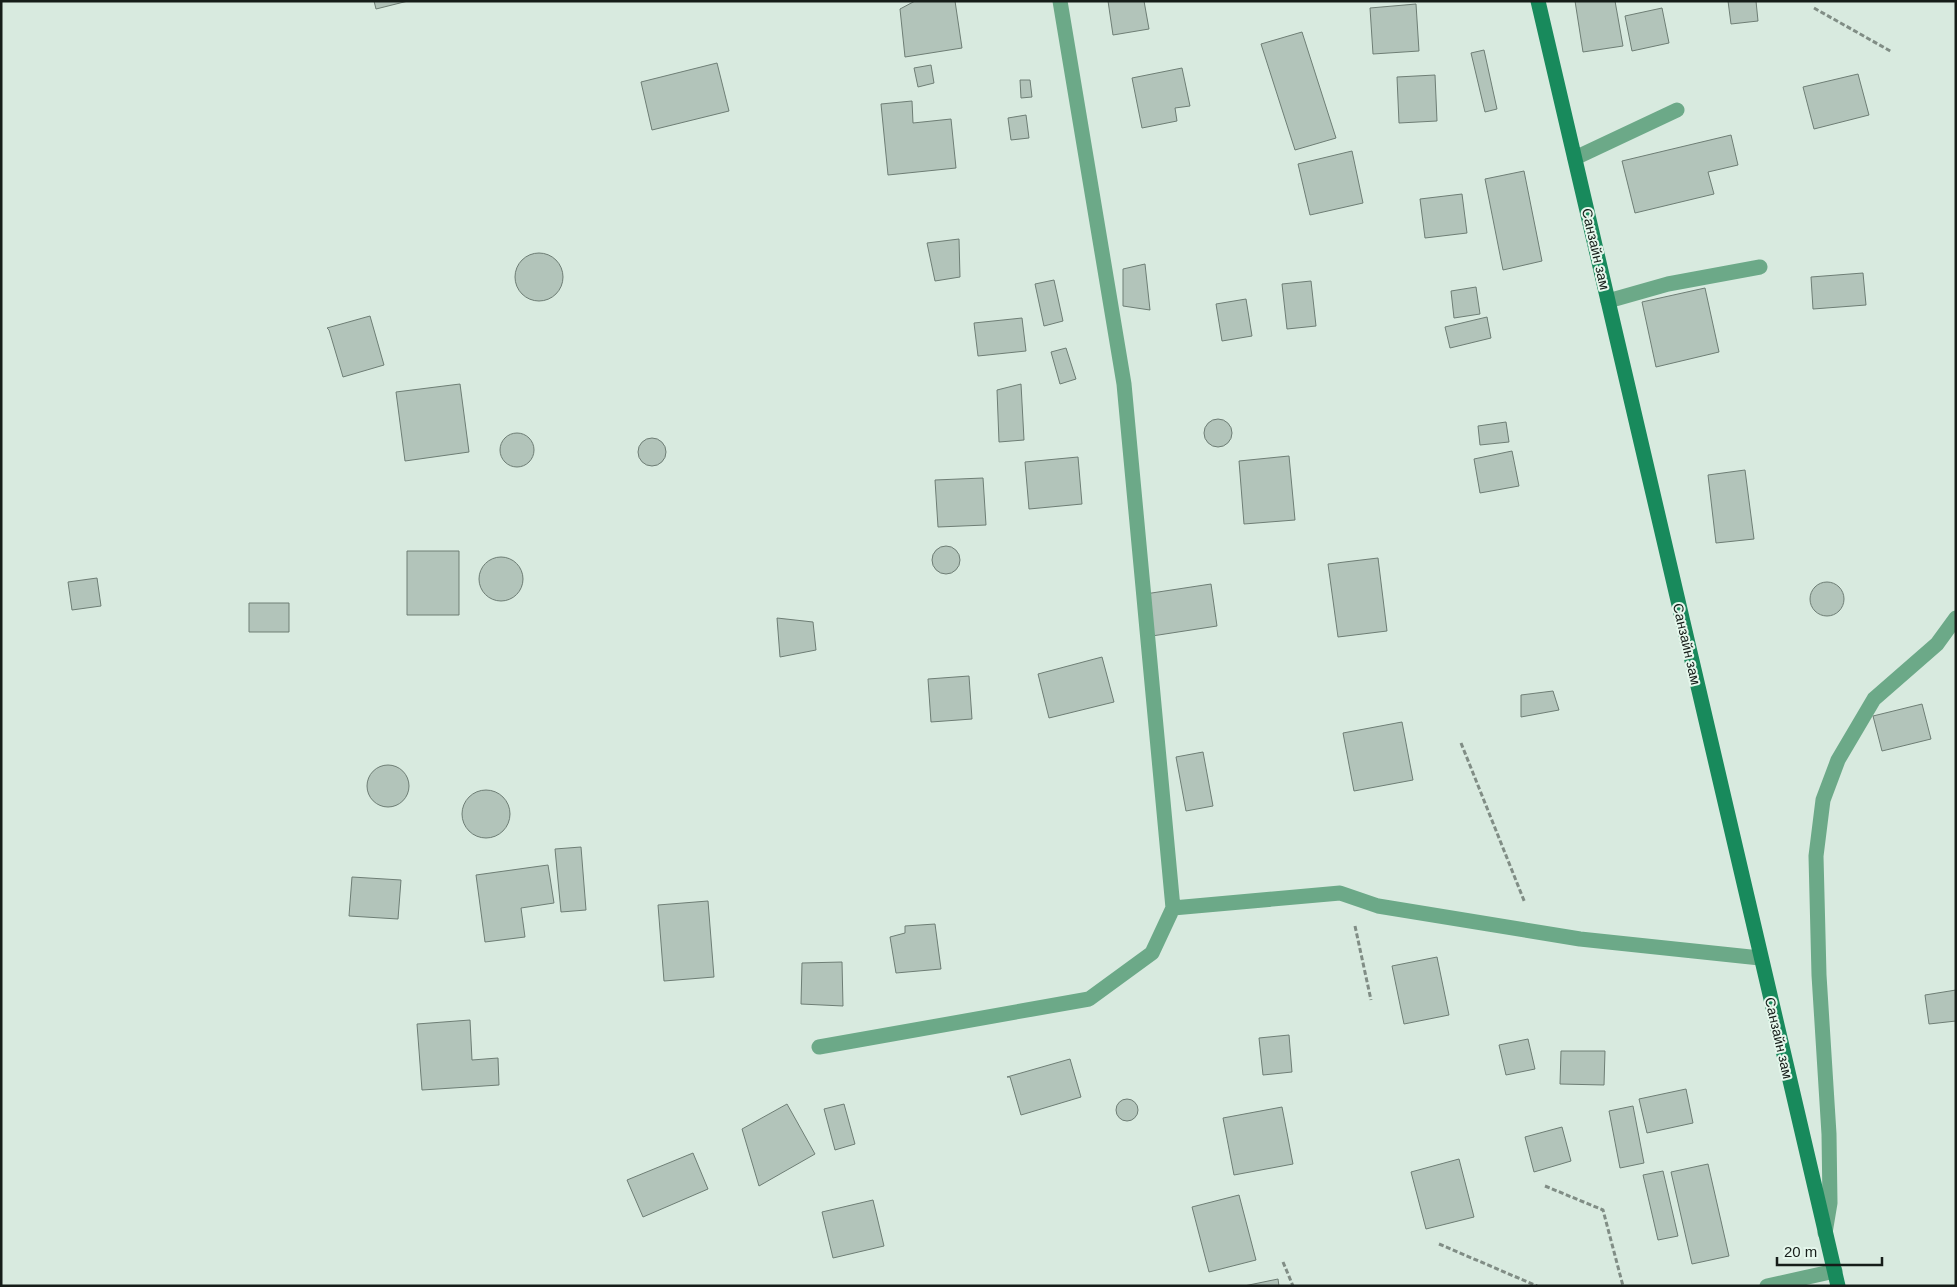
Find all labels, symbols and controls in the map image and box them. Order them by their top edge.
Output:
street label: Санзайн зам [1579,207,1613,291]
street label: Санзайн зам [1670,602,1704,686]
street label: Санзайн зам [1762,996,1796,1080]
scale bar [1777,1234,1882,1266]
text: 20 m [1784,1243,1817,1260]

